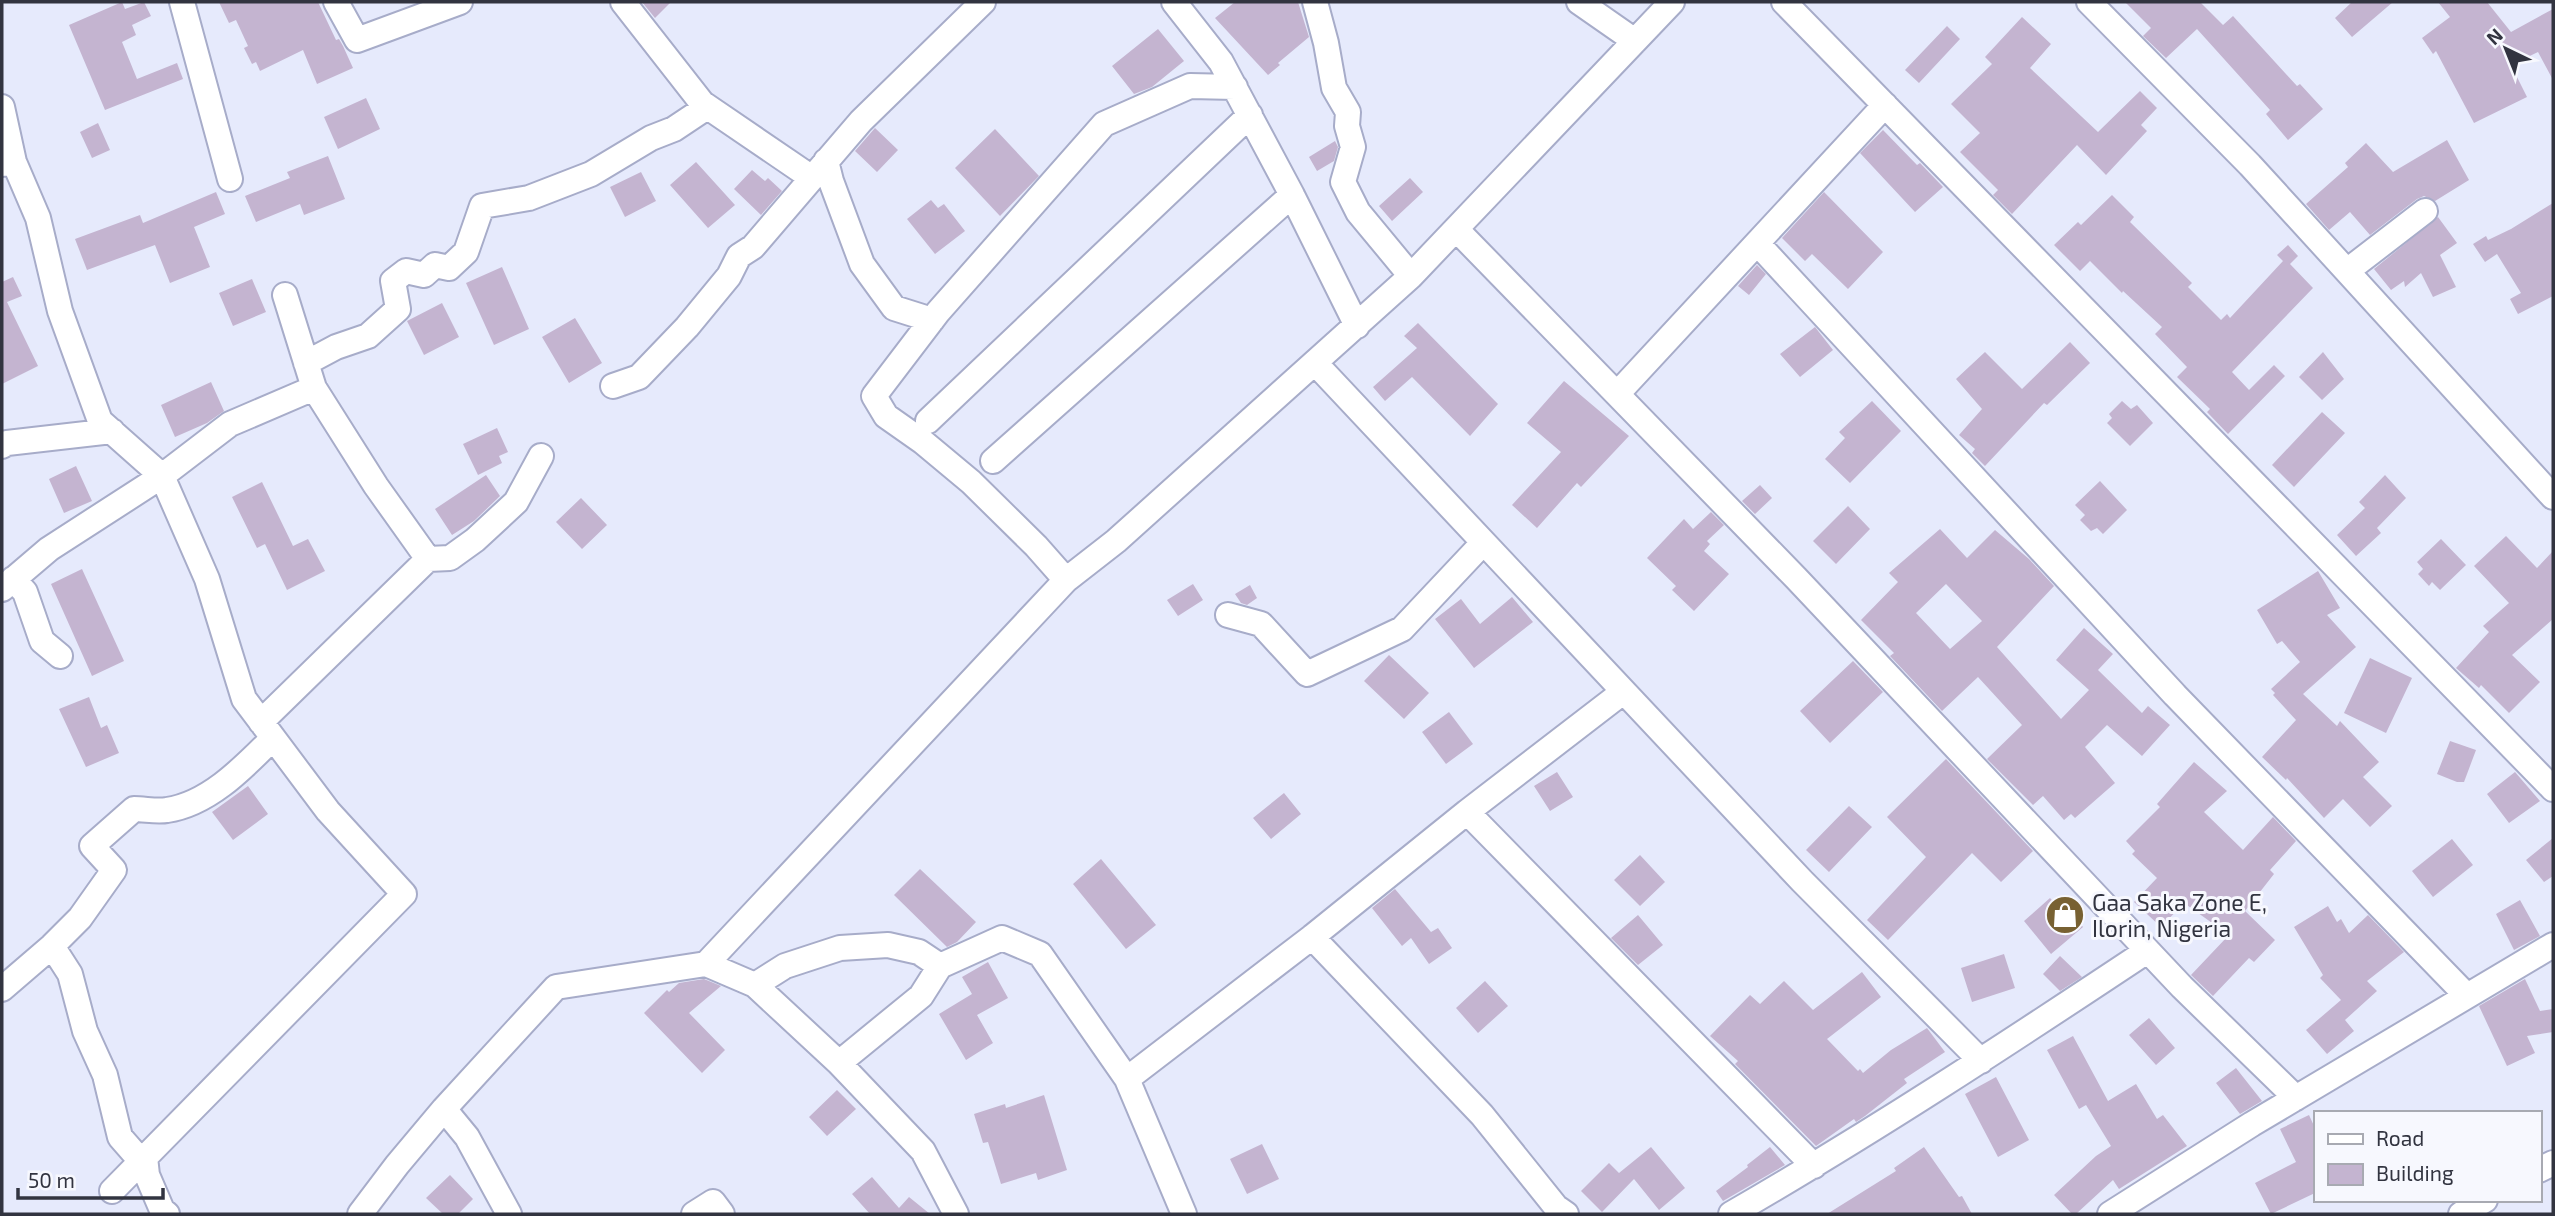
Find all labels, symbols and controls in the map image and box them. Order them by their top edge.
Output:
north arrow [2471,14,2541,84]
text: N [2481,23,2507,49]
place label: Gaa Saka Zone E, Ilorin, Nigeria [2092,888,2267,942]
shop icon: Gaa Saka Zone E, Ilorin, Nigeria [2044,894,2086,936]
legend [2314,1111,2541,1202]
text: Road [2376,1125,2424,1150]
scale bar [18,1156,163,1200]
text: Building [2376,1160,2454,1185]
text: 50 m [28,1167,75,1192]

